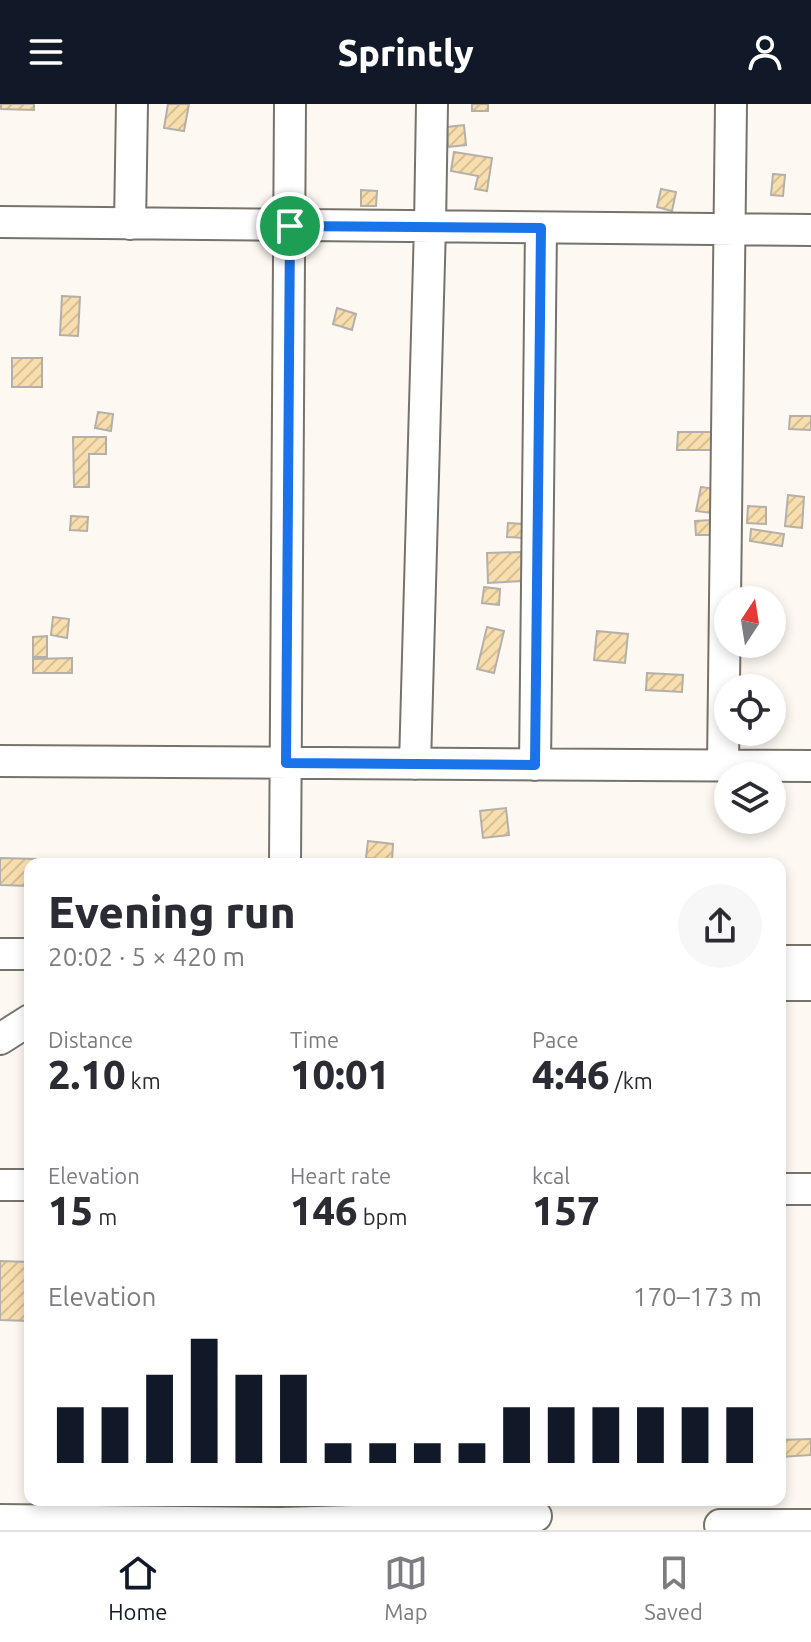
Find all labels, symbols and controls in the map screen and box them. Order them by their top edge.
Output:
icon: menu [24,30,68,74]
icon: person [743,30,787,74]
text: Sprintly [337,32,474,73]
pin [256,192,324,260]
icon: arrive [268,204,312,248]
north arrow [714,586,786,658]
map controls [714,586,786,834]
button: locate [714,674,786,746]
button: layers [714,762,786,834]
button: share [678,884,762,968]
text: Evening run [48,887,296,936]
text: 20:02 · 5 × 420 m [48,942,245,971]
text: Distance [48,1027,133,1052]
text: Time [290,1027,339,1052]
text: Pace [532,1027,579,1052]
text: 2.10 [48,1052,126,1097]
text: 10:01 [290,1052,390,1097]
text: 4:46 [532,1052,610,1097]
text: km [126,1068,161,1093]
text: /km [610,1068,653,1093]
text: Elevation [48,1163,140,1188]
text: Heart rate [290,1163,391,1188]
text: kcal [532,1163,570,1188]
text: 15 [48,1188,93,1233]
text: 146 [290,1188,358,1233]
text: 157 [532,1188,600,1233]
text: m [93,1204,117,1229]
text: bpm [358,1204,407,1229]
text: Elevation [48,1282,156,1311]
text: 170–173 m [633,1282,762,1311]
tab: Home [108,1551,168,1624]
tab: Map [384,1551,428,1624]
tab: Saved [644,1551,703,1624]

